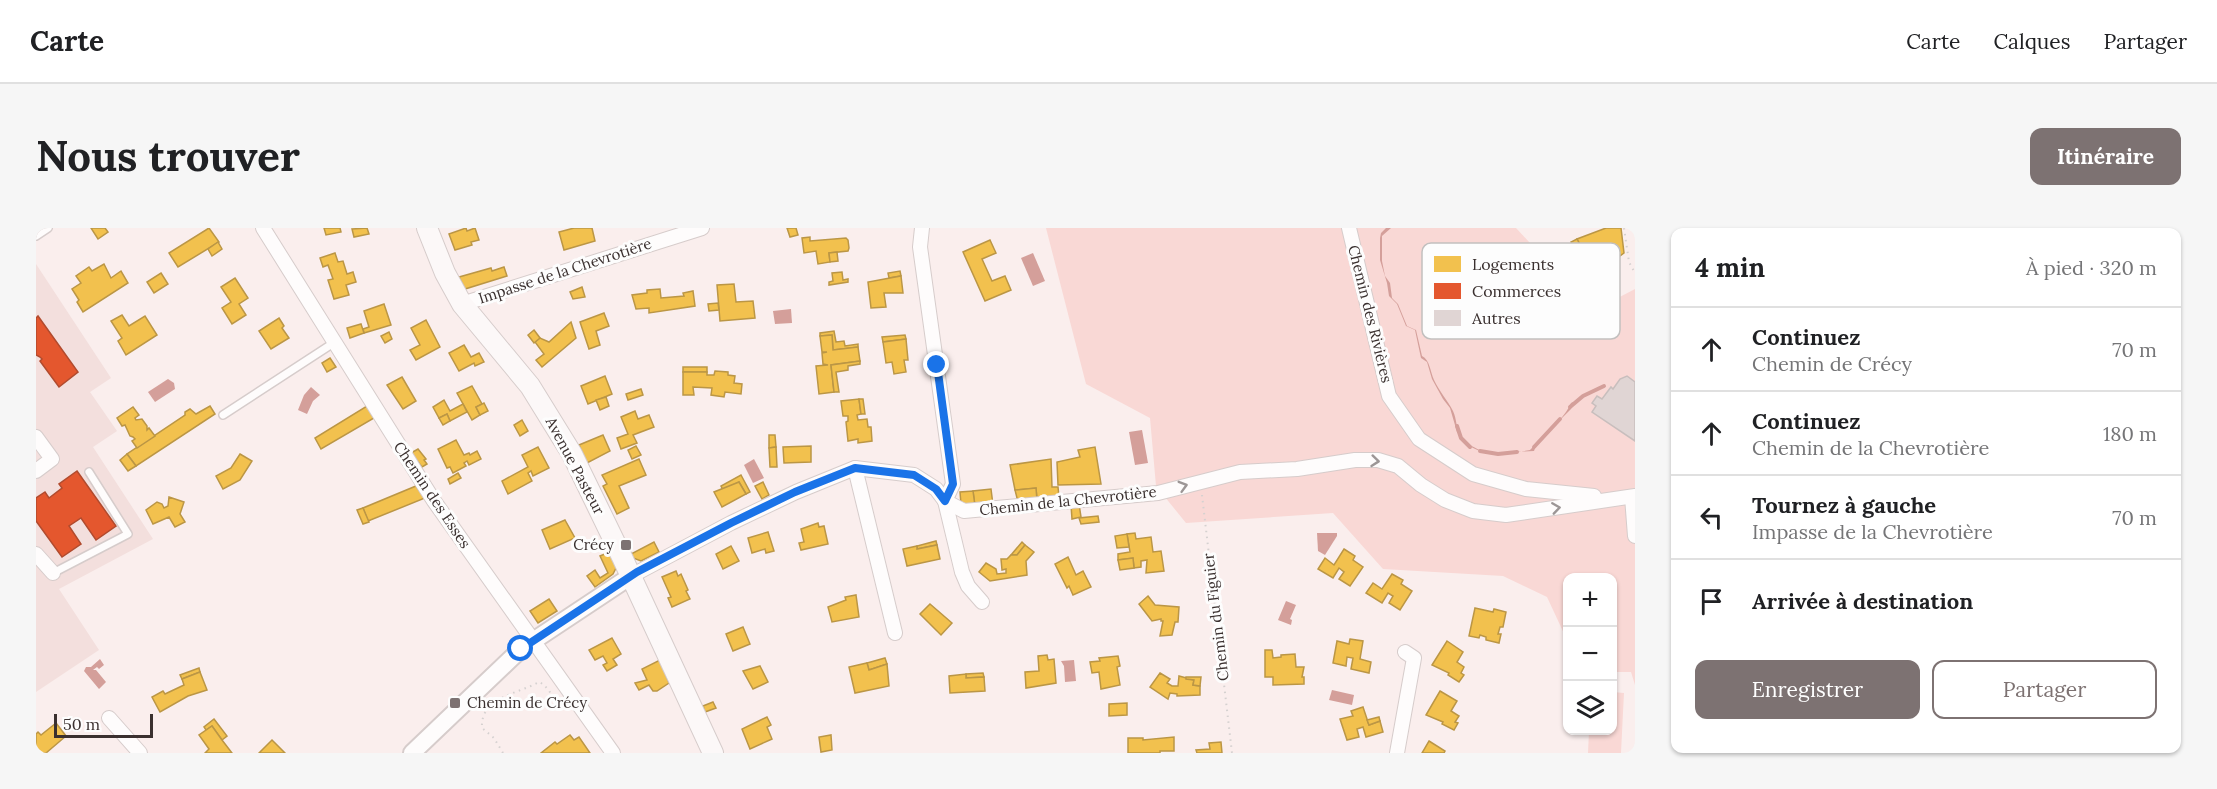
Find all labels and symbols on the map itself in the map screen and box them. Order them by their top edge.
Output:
street label: Impasse de la Chevrotière [476,234,654,307]
street label: Chemin des Rivières [1344,243,1397,385]
legend [1422,243,1620,339]
text: Logements [1472,254,1554,274]
text: Commerces [1472,281,1561,301]
text: Autres [1471,308,1521,328]
route end [923,351,949,377]
street label: Avenue Pasteur [541,413,609,518]
street label: Chemin des Esses [390,438,475,552]
one-way arrow [1371,454,1380,467]
one-way arrow [1178,480,1188,493]
street label: Chemin de la Chevrotière [978,482,1157,519]
one-way arrow [1551,502,1560,514]
place label: Crécy [573,535,614,554]
marker: Crécy [619,538,633,552]
street label: Chemin du Figuier [1198,552,1233,682]
route start [507,635,533,661]
place label: Chemin de Crécy [467,693,587,712]
marker: Chemin de Crécy [448,696,462,710]
scale bar [54,711,153,738]

